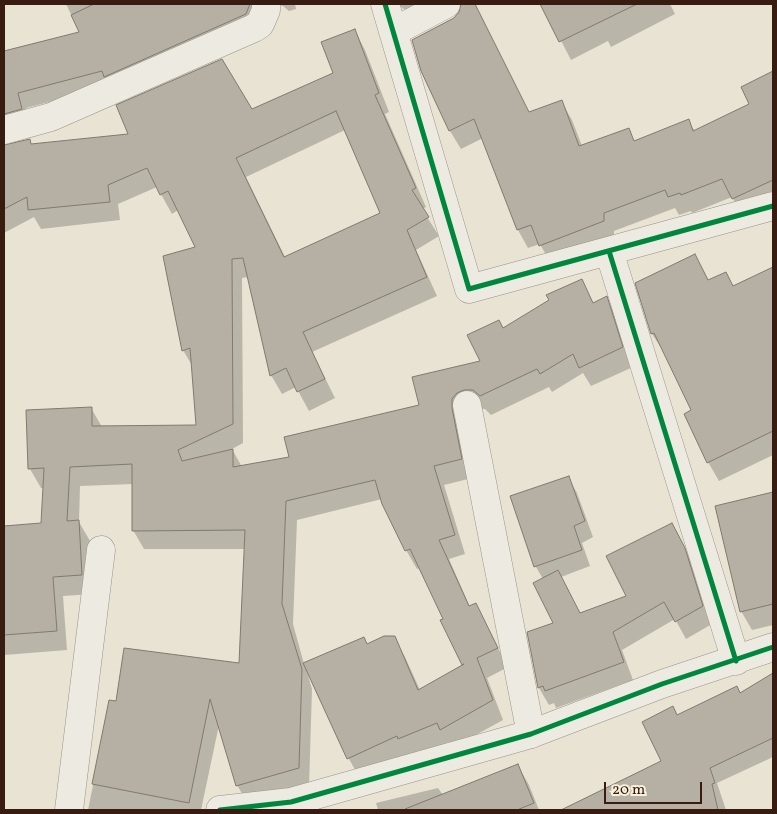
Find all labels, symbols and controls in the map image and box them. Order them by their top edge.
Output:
scale bar [607,772,704,804]
text: 20 m [612,780,645,801]

